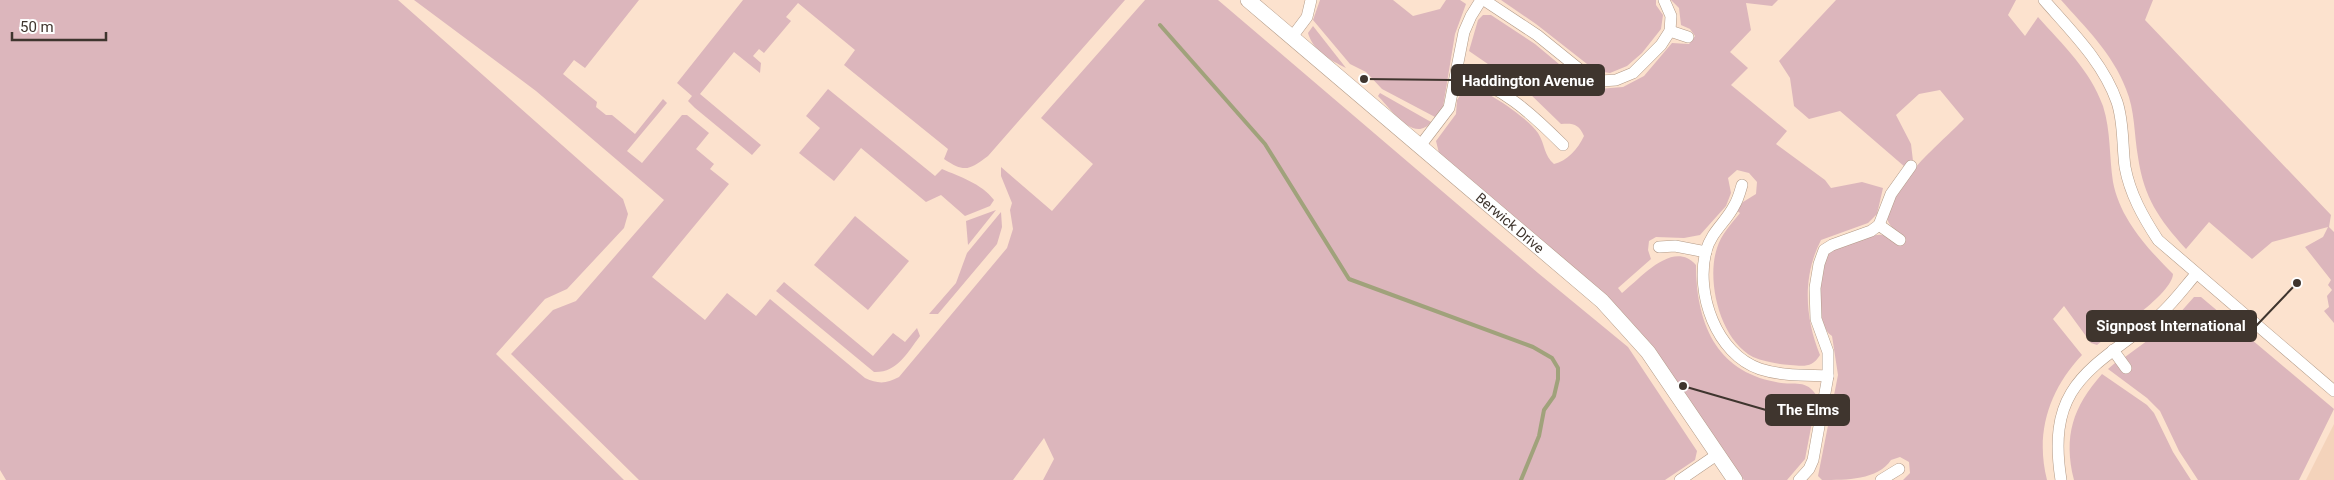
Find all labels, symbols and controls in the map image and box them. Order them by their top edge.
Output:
scale bar [12,10,106,42]
text: 50 m [20,18,54,36]
callout: Haddington Avenue [1452,65,1604,95]
text: Haddington Avenue [1462,72,1594,90]
street label: Berwick Drive [1473,189,1547,256]
callout: Signpost International [2087,311,2256,341]
text: Signpost International [2096,317,2246,335]
callout: The Elms [1766,395,1849,425]
text: The Elms [1777,401,1840,419]

